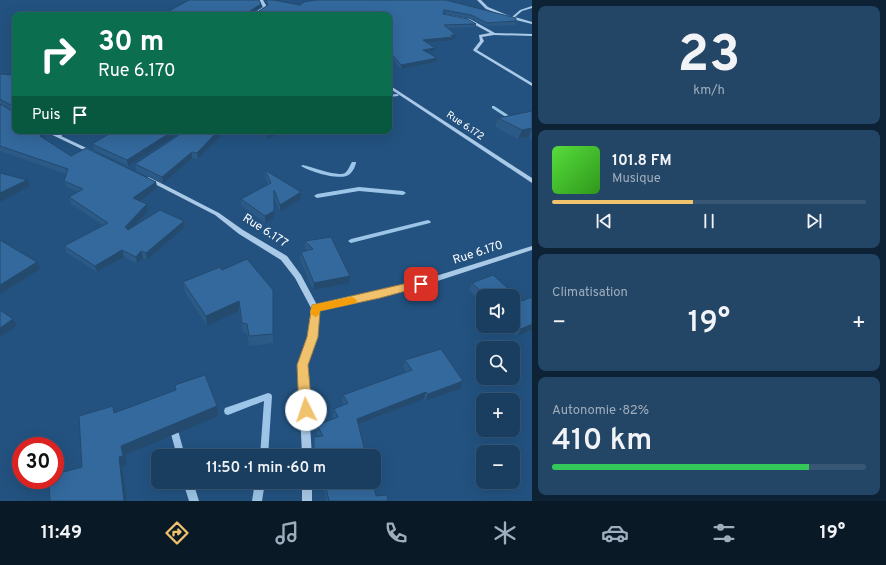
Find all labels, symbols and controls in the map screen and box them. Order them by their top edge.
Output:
text: 23 [678,24,740,90]
text: 30 m [98,25,164,61]
icon: right [32,28,84,80]
text: Rue 6.170 [98,60,176,83]
text: km/h [693,83,725,99]
icon: arrive [69,104,91,126]
text: Puis [32,106,61,125]
street label: Rue 6.172 [444,109,486,143]
text: 101.8 FM [612,152,672,171]
text: Musique [612,171,661,187]
street label: Rue 6.177 [239,210,291,252]
icon: previous [593,210,615,232]
icon: pause [698,210,720,232]
icon: next [803,210,825,232]
street label: Rue 6.170 [451,237,505,269]
pin [404,267,438,301]
icon: arrive [410,273,432,295]
text: Climatisation [552,285,628,301]
map controls [476,289,520,489]
button: sound [476,289,520,333]
text: 19° [688,305,730,342]
text: − [552,310,566,337]
text: + [852,310,866,337]
button: search [476,341,520,385]
position arrow [285,389,327,431]
button: + [476,393,520,437]
text: Autonomie · 82% [552,403,649,419]
text: 410 km [552,423,652,460]
speed limit sign: 30 [12,437,64,489]
button: − [476,445,520,489]
text: 11:50 · 1 min · 60 m [206,459,326,478]
icon: directions [163,519,191,547]
icon: music [273,519,301,547]
icon: phone [382,519,410,547]
icon: climate [491,519,519,547]
icon: car [601,519,629,547]
icon: filters [710,519,738,547]
text: 11:49 [41,522,82,545]
text: 19° [820,522,845,545]

